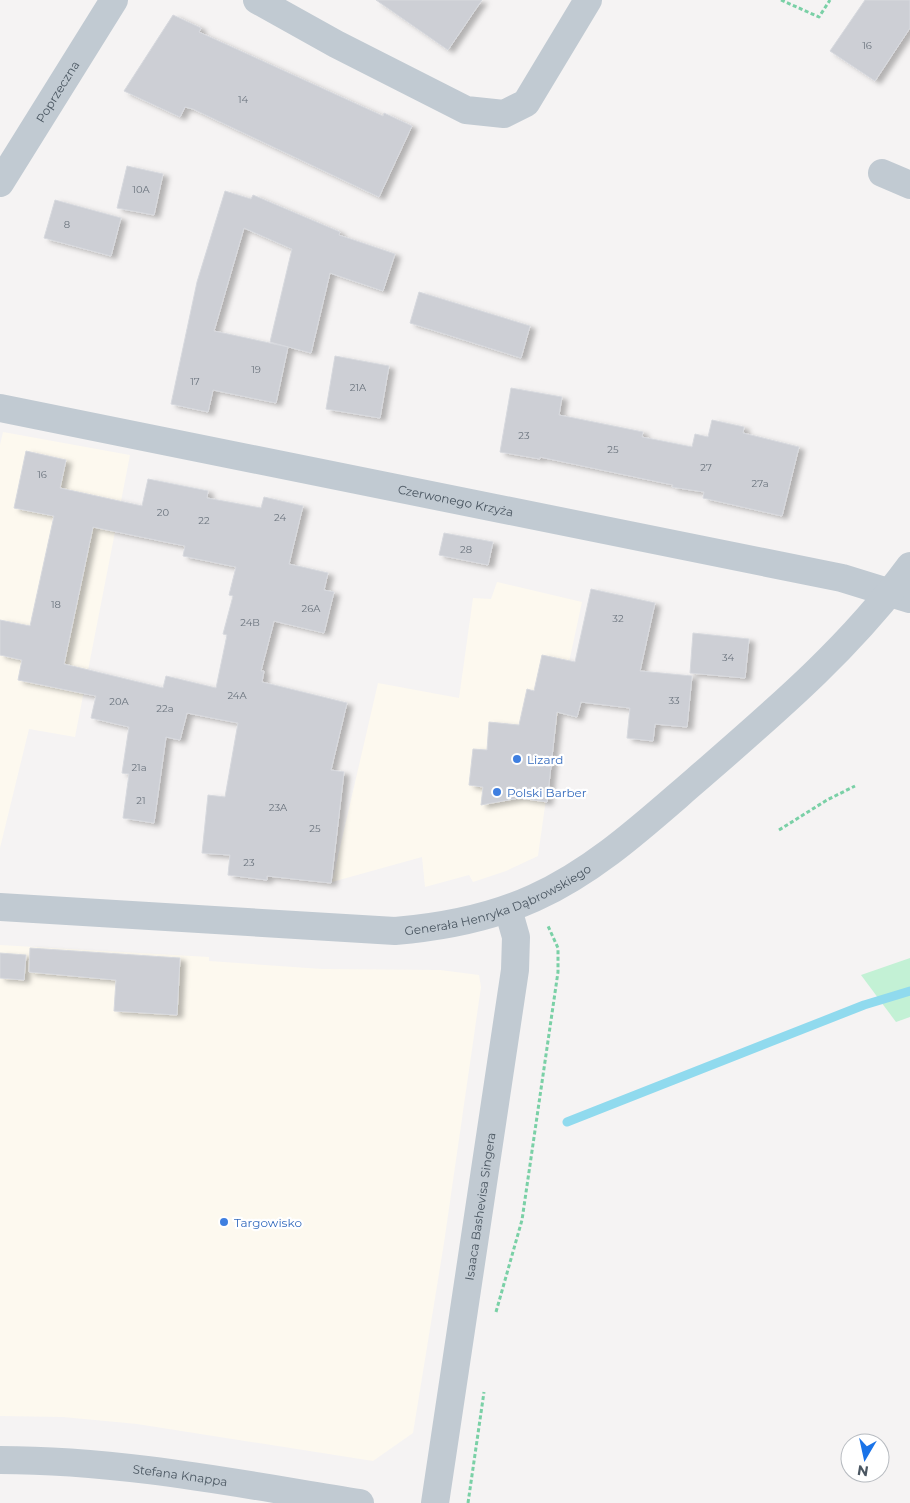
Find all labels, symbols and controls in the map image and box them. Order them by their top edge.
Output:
house number: 16 [862,39,872,52]
street label: Poprzeczna [32,58,82,125]
house number: 14 [238,93,248,106]
house number: 10A [132,183,150,196]
house number: 8 [64,218,70,231]
house number: 19 [251,363,261,376]
house number: 17 [190,375,200,388]
house number: 21A [350,381,367,394]
house number: 23 [518,429,530,442]
house number: 25 [607,443,619,456]
house number: 27 [700,461,712,474]
house number: 16 [37,468,47,481]
house number: 27a [751,477,769,490]
street label: Czerwonego Krzyża [397,481,515,519]
house number: 20 [157,506,170,519]
house number: 24 [274,511,286,524]
house number: 22 [198,514,210,527]
house number: 28 [460,543,472,556]
house number: 18 [51,598,61,611]
house number: 26A [302,602,321,615]
house number: 32 [612,612,624,625]
house number: 24B [240,616,260,629]
house number: 34 [722,651,735,664]
house number: 24A [227,689,247,702]
house number: 33 [668,694,680,707]
house number: 20A [109,695,130,708]
house number: 22a [156,702,174,715]
place label: Lizard [527,752,563,767]
marker: Lizard [511,753,523,765]
house number: 21a [131,761,147,774]
place label: Polski Barber [507,785,587,800]
marker: Polski Barber [491,786,503,798]
house number: 21 [136,794,146,807]
house number: 23A [269,801,288,814]
house number: 25 [309,822,321,835]
house number: 23 [243,856,255,869]
street label: Generała Henryka Dąbrowskiego [404,860,593,938]
street label: Isaaca Bashevisa Singera [461,1131,498,1281]
place label: Targowisko [234,1215,302,1230]
marker: Targowisko [218,1216,230,1228]
north arrow [840,1433,890,1483]
street label: Stefana Knappa [132,1461,229,1489]
text: N [856,1461,870,1481]

